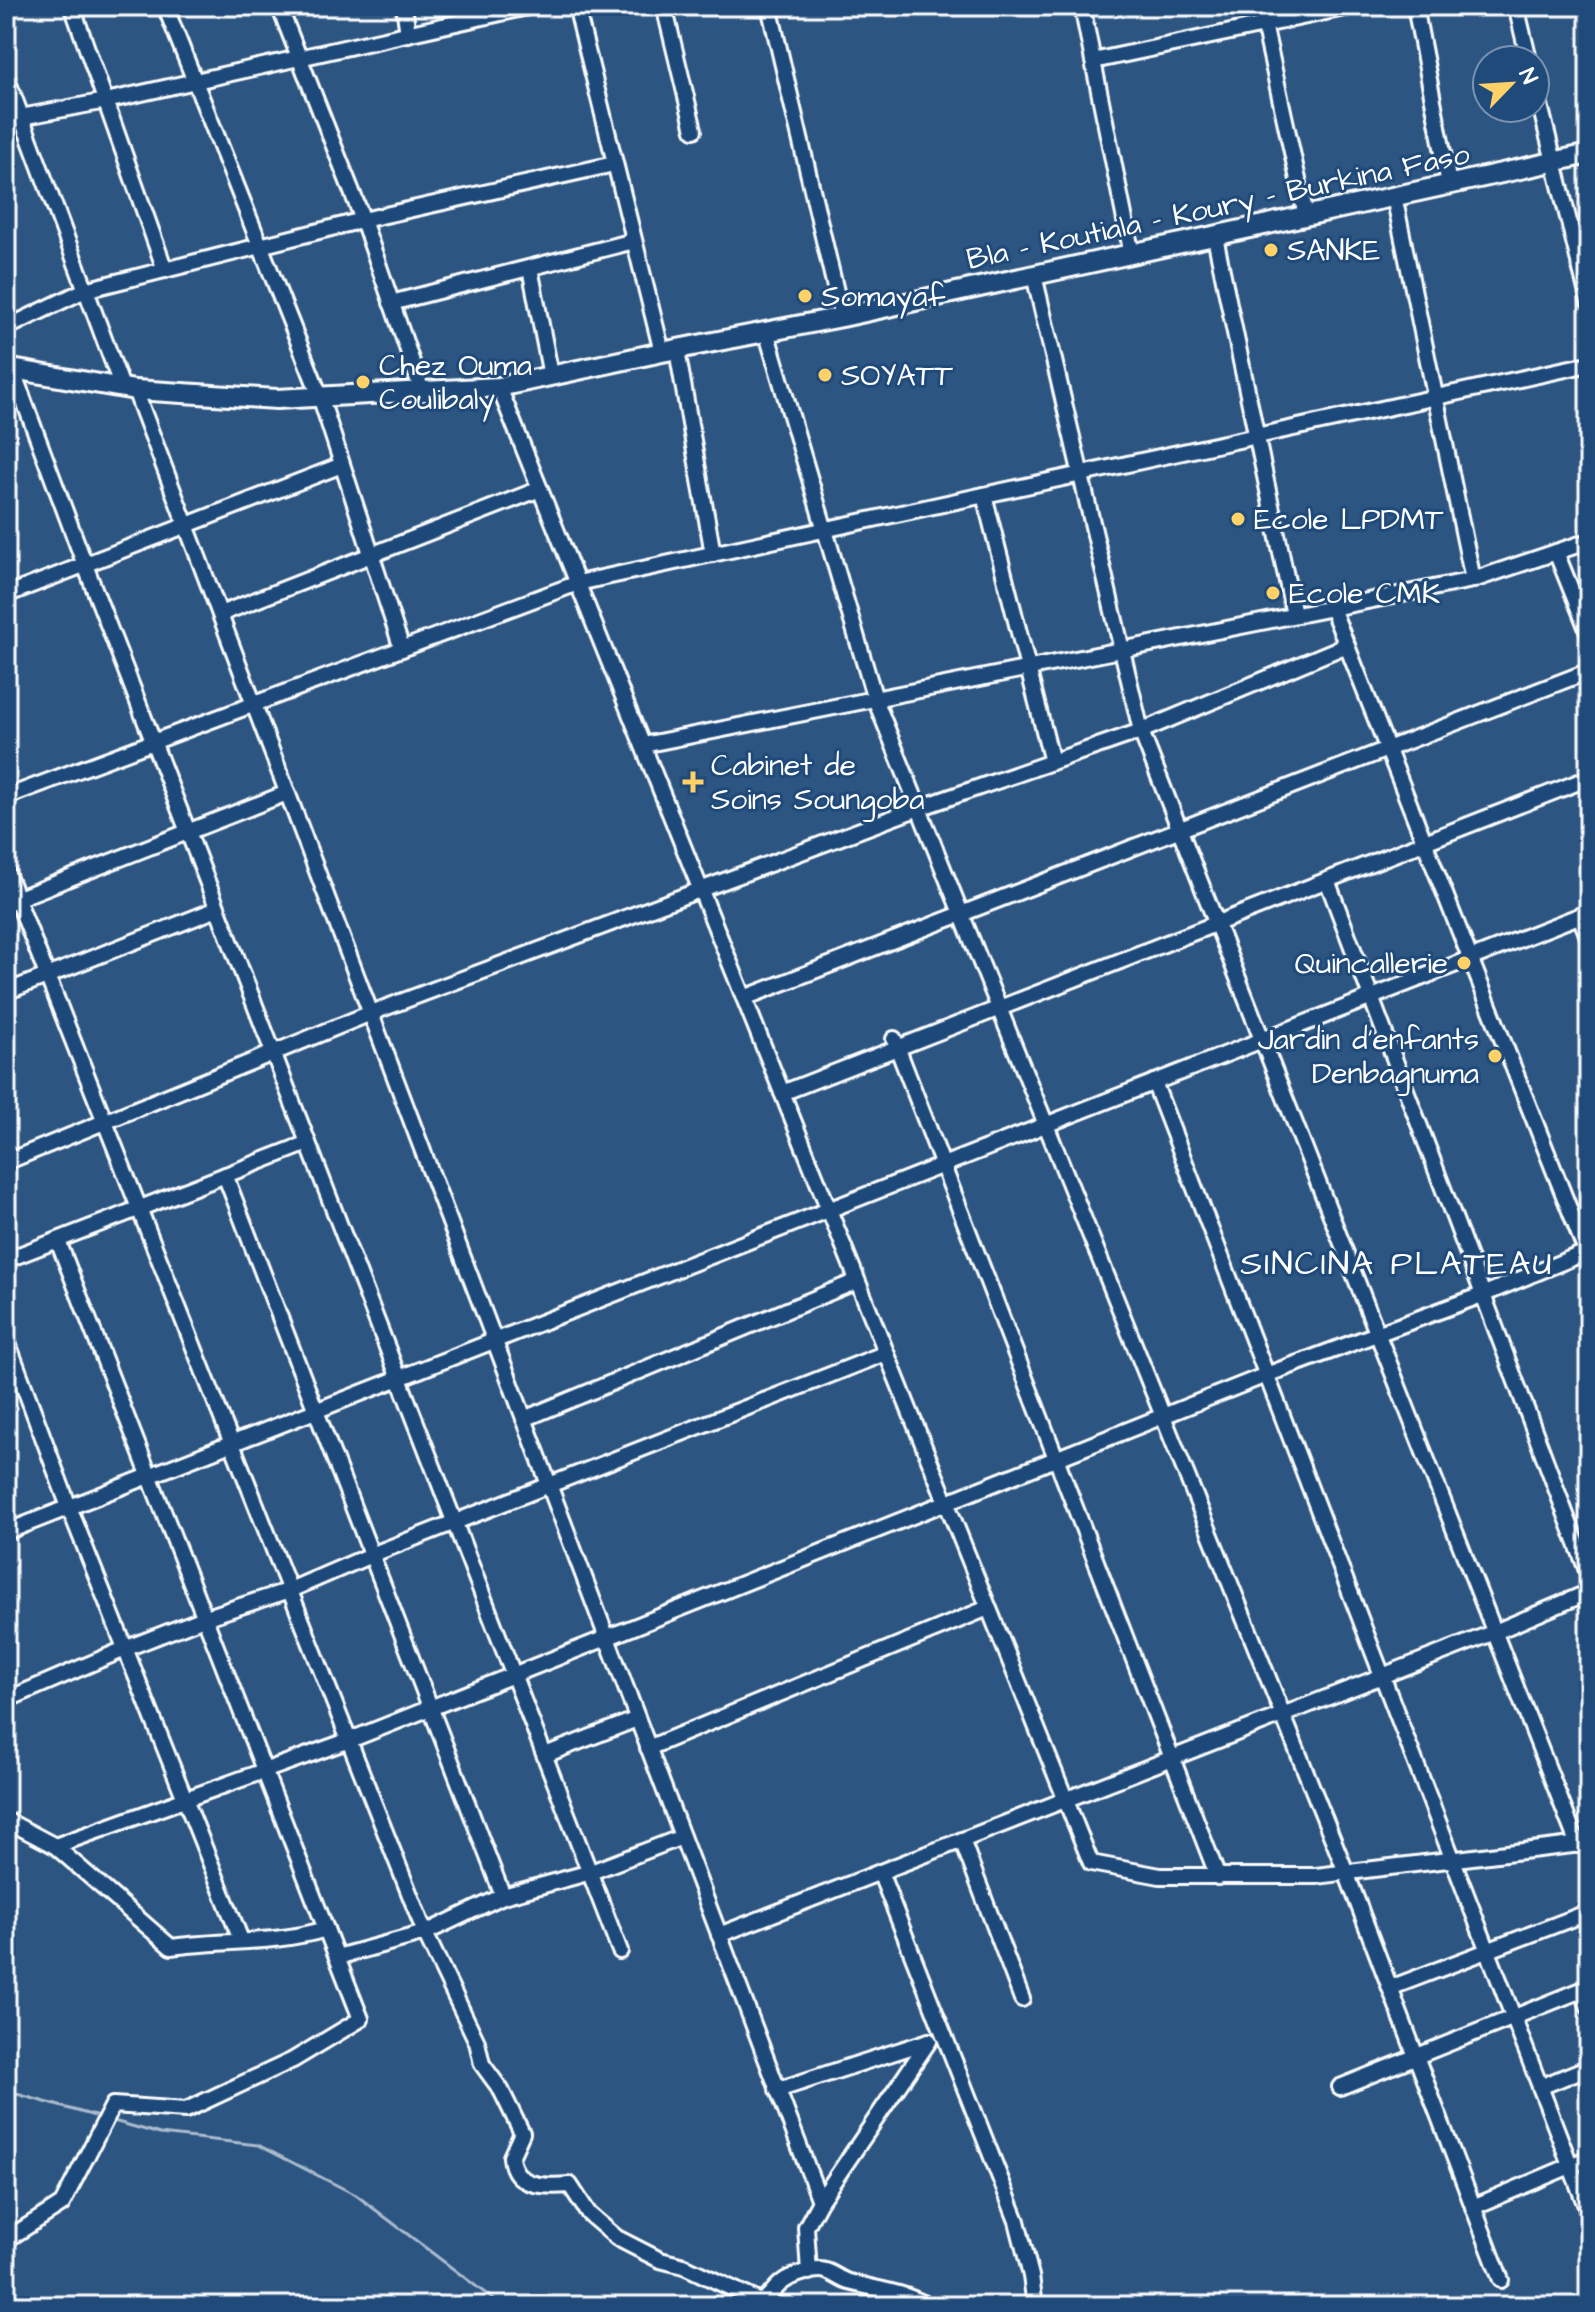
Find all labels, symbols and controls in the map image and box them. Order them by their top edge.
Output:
north arrow [1471,44,1551,124]
text: N [1511,63,1545,89]
street label: Bla - Koutiala - Koury - Burkina Faso [963,133,1474,282]
place label: SANKE [1287,230,1380,272]
marker: SANKE [1262,241,1280,259]
place label: Somayaf [821,276,945,319]
marker: Somayaf [796,287,814,305]
place label: Chez Ouma Coulibaly [379,345,532,422]
place label: SOYATT [841,355,953,397]
marker: SOYATT [816,366,834,384]
marker: Chez Ouma Coulibaly [354,373,372,391]
place label: Ecole LPDMT [1254,499,1444,541]
marker: Ecole LPDMT [1229,510,1247,528]
place label: Ecole CMK [1289,573,1440,615]
marker: Ecole CMK [1264,584,1282,602]
place label: Cabinet de Soins Soungoba [711,745,925,822]
marker: Cabinet de Soins Soungoba [682,771,704,793]
place label: Quincallerie [1295,943,1448,985]
marker: Quincallerie [1455,954,1473,972]
place label: Jardin d'enfants Denbagnuma [1258,1019,1479,1096]
marker: Jardin d'enfants Denbagnuma [1486,1047,1504,1065]
district label: SINCINA PLATEAU [1240,1240,1554,1288]

